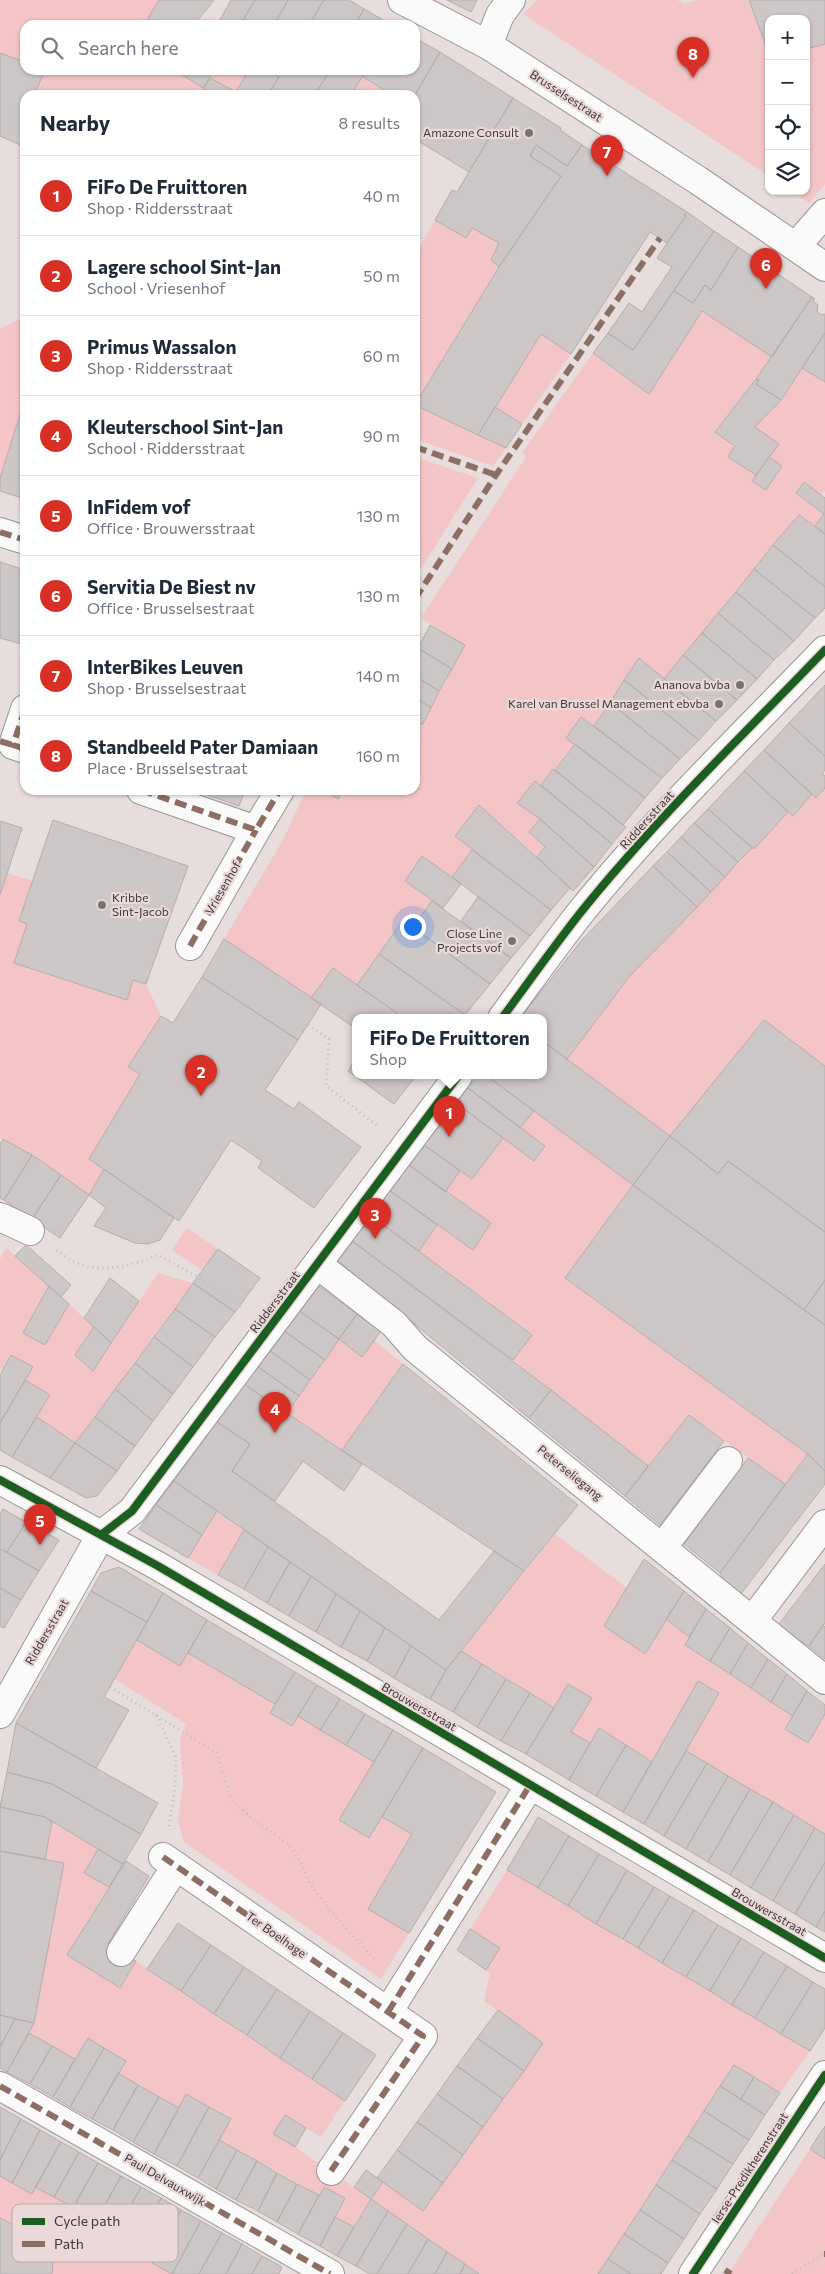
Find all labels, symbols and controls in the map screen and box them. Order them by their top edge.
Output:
map controls [765,15,810,195]
button: + [765,15,810,60]
search box [20,20,420,75]
icon: search [38,34,66,62]
text: Search here [78,36,178,59]
pin: 8 [677,37,709,78]
button: − [765,60,810,105]
street label: Brusselsestraat [528,66,606,124]
button: locate [765,105,810,150]
text: Nearby [40,110,110,135]
text: 8 results [339,113,400,132]
place label: Amazone Consult [423,125,519,139]
marker: Amazone Consult [523,127,535,139]
pin: 7 [591,135,623,176]
button: layers [765,150,810,195]
text: FiFo De Fruittoren [87,175,247,198]
text: 1 [52,186,60,205]
text: 40 m [363,186,400,205]
text: Shop · Riddersstraat [87,198,233,217]
pin: 6 [750,248,782,289]
text: Lagere school Sint-Jan [87,255,281,278]
text: 2 [51,266,61,285]
text: 50 m [363,266,400,285]
text: School · Vriesenhof [87,278,226,297]
text: Primus Wassalon [87,335,236,358]
text: 3 [51,346,61,365]
text: 60 m [363,346,400,365]
text: Shop · Riddersstraat [87,358,233,377]
text: Kleuterschool Sint-Jan [87,415,283,438]
text: 4 [51,426,61,445]
text: 90 m [363,426,400,445]
text: School · Riddersstraat [87,438,245,457]
text: InFidem vof [87,495,191,518]
text: 5 [51,506,61,525]
text: 130 m [357,506,400,525]
text: Office · Brouwersstraat [87,518,255,537]
text: Servitia De Biest nv [87,575,256,598]
text: 6 [51,586,61,605]
text: 130 m [357,586,400,605]
text: Office · Brusselsestraat [87,598,254,617]
text: InterBikes Leuven [87,655,243,678]
text: 7 [52,666,60,685]
text: 140 m [356,666,400,685]
place label: Ananova bvba [654,677,730,691]
text: Shop · Brusselsestraat [87,678,246,697]
marker: Ananova bvba [734,679,746,691]
place label: Karel van Brussel Management ebvba [508,696,709,710]
marker: Karel van Brussel Management ebvba [713,698,725,710]
text: Standbeeld Pater Damiaan [87,735,318,758]
text: 8 [51,746,61,765]
text: 160 m [356,746,400,765]
text: Place · Brusselsestraat [87,758,247,777]
street label: Riddersstraat [616,787,676,851]
street label: Vriesenhof [201,858,243,917]
place label: Kribbe Sint-Jacob [112,890,169,919]
marker: Kribbe Sint-Jacob [96,899,108,911]
your location [400,914,426,940]
place label: Close Line Projects vof [437,926,502,954]
marker: Close Line Projects vof [506,935,518,947]
popup [352,1014,547,1079]
text: FiFo De Fruittoren [369,1026,530,1049]
text: Shop [369,1049,407,1068]
pin: 2 [185,1055,217,1096]
pin: 1 [433,1096,465,1137]
pin: 3 [359,1198,391,1239]
street label: Riddersstraat [246,1268,302,1335]
pin: 4 [259,1392,291,1433]
street label: Peterseliegang [535,1442,606,1503]
pin: 5 [24,1504,56,1545]
street label: Riddersstraat [22,1596,71,1667]
street label: Brouwersstraat [379,1679,460,1733]
street label: Brouwersstraat [729,1884,810,1938]
street label: Ter Boelhage [244,1908,309,1960]
street label: Ierse-Predikherenstraat [708,2109,790,2226]
street label: Paul Delvauxwijk [122,2150,209,2208]
legend [12,2204,178,2262]
text: Cycle path [54,2212,120,2229]
text: Path [54,2235,84,2252]

